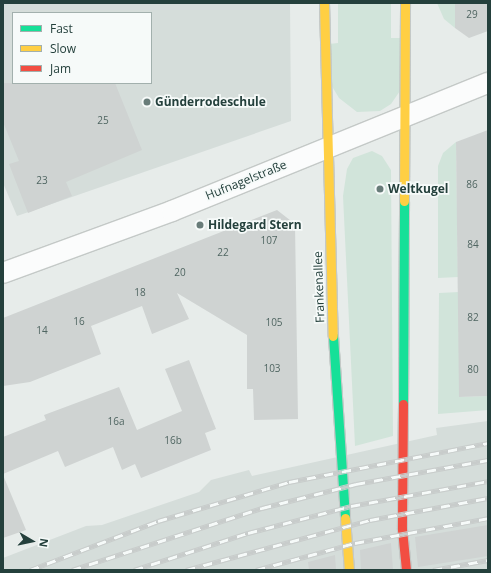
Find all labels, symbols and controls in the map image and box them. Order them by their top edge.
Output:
house number: 29 [466,9,478,21]
legend [12,12,152,84]
text: Fast [50,20,73,37]
text: Slow [50,40,76,57]
text: Jam [50,60,71,77]
place label: Günderrodeschule [155,95,266,109]
marker: Günderrodeschule [142,97,152,107]
house number: 25 [97,115,109,127]
street label: Hufnagelstraße [203,157,289,203]
house number: 23 [36,175,48,187]
house number: 86 [466,179,478,191]
place label: Weltkugel [388,182,448,196]
marker: Weltkugel [375,184,385,194]
place label: Hildegard Stern [208,218,302,232]
marker: Hildegard Stern [195,220,205,230]
house number: 107 [260,235,278,247]
house number: 84 [467,239,479,251]
house number: 22 [217,247,229,259]
street label: Frankenallee [311,251,327,323]
house number: 20 [174,267,186,279]
house number: 18 [134,287,146,299]
house number: 82 [467,312,479,324]
house number: 16 [73,316,85,328]
house number: 105 [265,317,283,329]
house number: 14 [36,325,48,337]
house number: 103 [263,363,281,375]
house number: 80 [467,364,479,376]
house number: 16a [108,416,124,428]
house number: 16b [164,435,182,447]
north arrow [12,521,52,561]
text: N [36,537,52,549]

